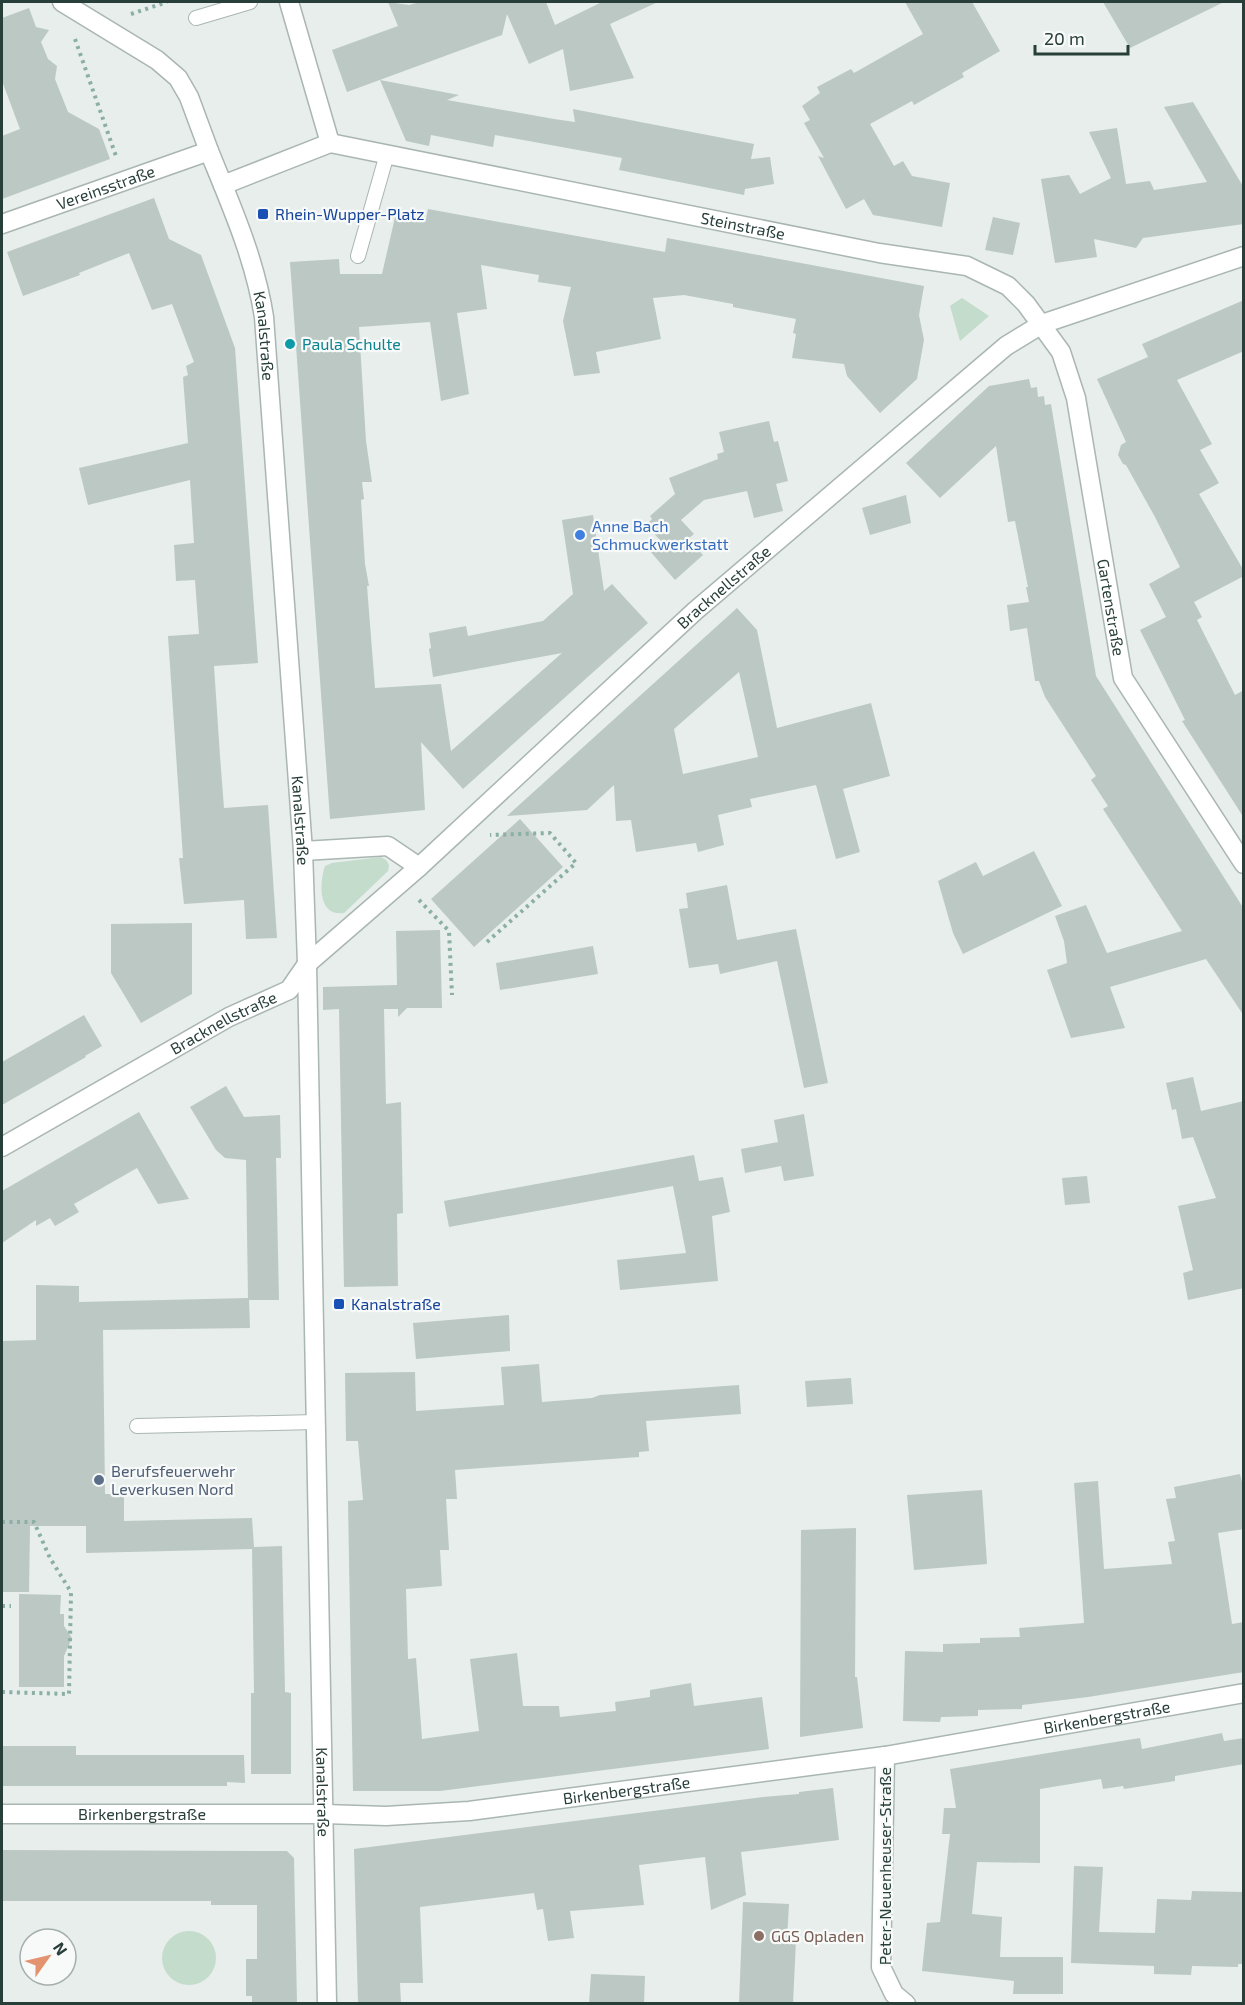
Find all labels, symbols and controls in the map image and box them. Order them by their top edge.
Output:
scale bar [1035,18,1128,56]
text: 20 m [1044,27,1085,49]
street label: Vereinsstraße [54,161,157,213]
place label: Rhein-Wupper-Platz [275,204,424,223]
marker: Rhein-Wupper-Platz [256,207,270,221]
street label: Steinstraße [699,207,787,243]
street label: Kanalstraße [250,289,279,381]
place label: Paula Schulte [302,334,401,353]
marker: Paula Schulte [283,337,297,351]
place label: Anne Bach Schmuckwerkstatt [592,516,729,553]
marker: Anne Bach Schmuckwerkstatt [573,528,587,542]
street label: Bracknellstraße [673,541,774,632]
street label: Gartenstraße [1094,557,1129,657]
street label: Kanalstraße [289,775,313,866]
street label: Bracknellstraße [166,987,279,1058]
place label: Kanalstraße [351,1294,441,1313]
marker: Kanalstraße [332,1297,346,1311]
place label: Berufsfeuerwehr Leverkusen Nord [111,1461,236,1498]
marker: Berufsfeuerwehr Leverkusen Nord [92,1473,106,1487]
street label: Birkenbergstraße [1042,1696,1171,1737]
street label: Kanalstraße [313,1747,334,1837]
street label: Peter-Neuenheuser-Straße [875,1767,894,1965]
street label: Birkenbergstraße [562,1772,691,1807]
street label: Birkenbergstraße [78,1804,206,1823]
place label: GGS Opladen [771,1926,864,1945]
north arrow [18,1927,78,1987]
marker: GGS Opladen [752,1929,766,1943]
text: N [50,1938,72,1958]

